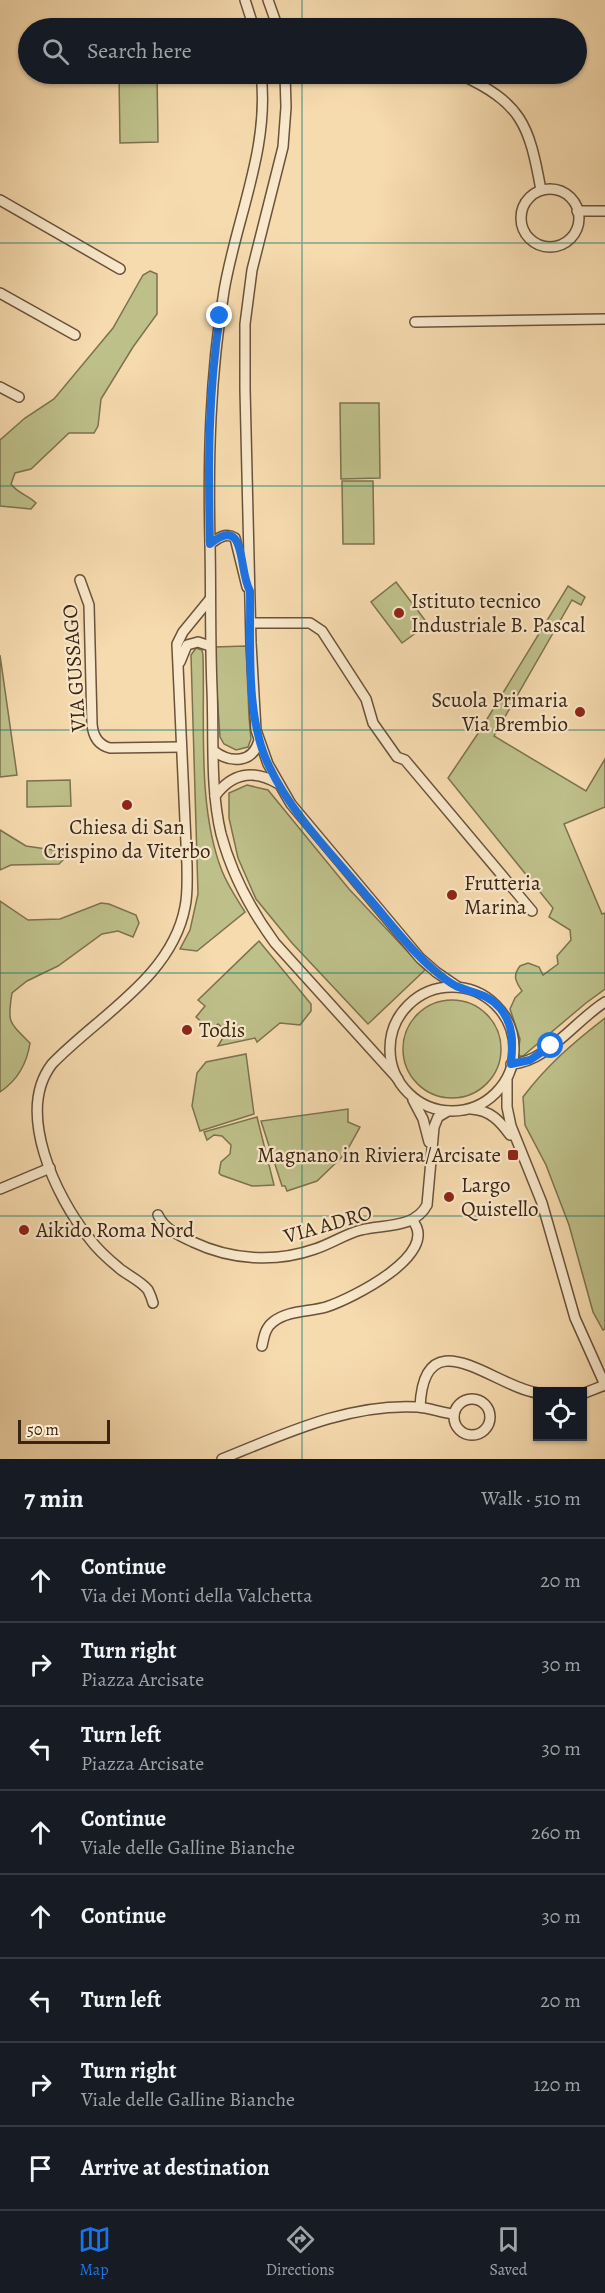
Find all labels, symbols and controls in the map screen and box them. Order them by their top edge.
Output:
search box [18,18,587,84]
icon: search [39,35,72,68]
text: Search here [87,36,192,66]
route end [206,302,232,328]
place label: Istituto tecnico Industriale B. Pascal [411,587,585,639]
street label: VIA GUSSAGO [56,603,92,734]
marker: Istituto tecnico Industriale B. Pascal [392,606,406,620]
place label: Scuola Primaria Via Brembio [431,686,568,738]
marker: Scuola Primaria Via Brembio [573,705,587,719]
marker: Chiesa di San Crispino da Viterbo [120,798,134,812]
place label: Chiesa di San Crispino da Viterbo [44,813,210,865]
place label: Frutteria Marina [464,869,541,921]
marker: Frutteria Marina [445,888,459,902]
place label: Todis [199,1016,245,1044]
marker: Todis [180,1023,194,1037]
route start [537,1032,563,1058]
place label: Magnano in Riviera/Arcisate [257,1141,501,1169]
marker: Magnano in Riviera/Arcisate [506,1148,520,1162]
place label: Largo Quistello [461,1171,538,1223]
marker: Largo Quistello [442,1190,456,1204]
street label: VIA ADRO [280,1198,375,1250]
place label: Aikido Roma Nord [35,1216,195,1244]
marker: Aikido Roma Nord [17,1223,31,1237]
map controls [533,1387,587,1441]
button: locate [533,1387,587,1441]
scale bar [18,1417,110,1444]
text: 50 m [27,1419,59,1441]
text: 7 min [24,1481,84,1516]
text: Walk · 510 m [481,1485,581,1512]
text: Continue [81,1552,166,1582]
icon: ahead [24,1564,57,1597]
text: 20 m [540,1567,581,1594]
text: Via dei Monti della Valchetta [81,1582,312,1609]
text: Turn right [81,1636,177,1666]
icon: right [24,1648,57,1681]
text: 30 m [541,1651,581,1678]
text: Piazza Arcisate [81,1666,204,1693]
text: Turn left [81,1720,161,1750]
icon: left [24,1732,57,1765]
text: 30 m [541,1735,581,1762]
text: Piazza Arcisate [81,1750,204,1777]
text: Continue [81,1804,166,1834]
icon: ahead [24,1816,57,1849]
text: 260 m [531,1819,581,1846]
text: Viale delle Galline Bianche [81,1834,295,1861]
icon: ahead [24,1900,57,1933]
text: Continue [81,1901,166,1931]
text: 30 m [541,1903,581,1930]
icon: left [24,1984,57,2017]
text: Turn left [81,1985,161,2015]
text: 20 m [540,1987,581,2014]
text: Turn right [81,2056,177,2086]
icon: right [24,2068,57,2101]
text: 120 m [533,2071,581,2098]
text: Viale delle Galline Bianche [81,2086,295,2113]
icon: arrive [24,2152,57,2185]
text: Arrive at destination [81,2153,270,2183]
tab: Map [78,2223,111,2281]
tab: Directions [266,2223,334,2281]
tab: Saved [489,2223,527,2281]

